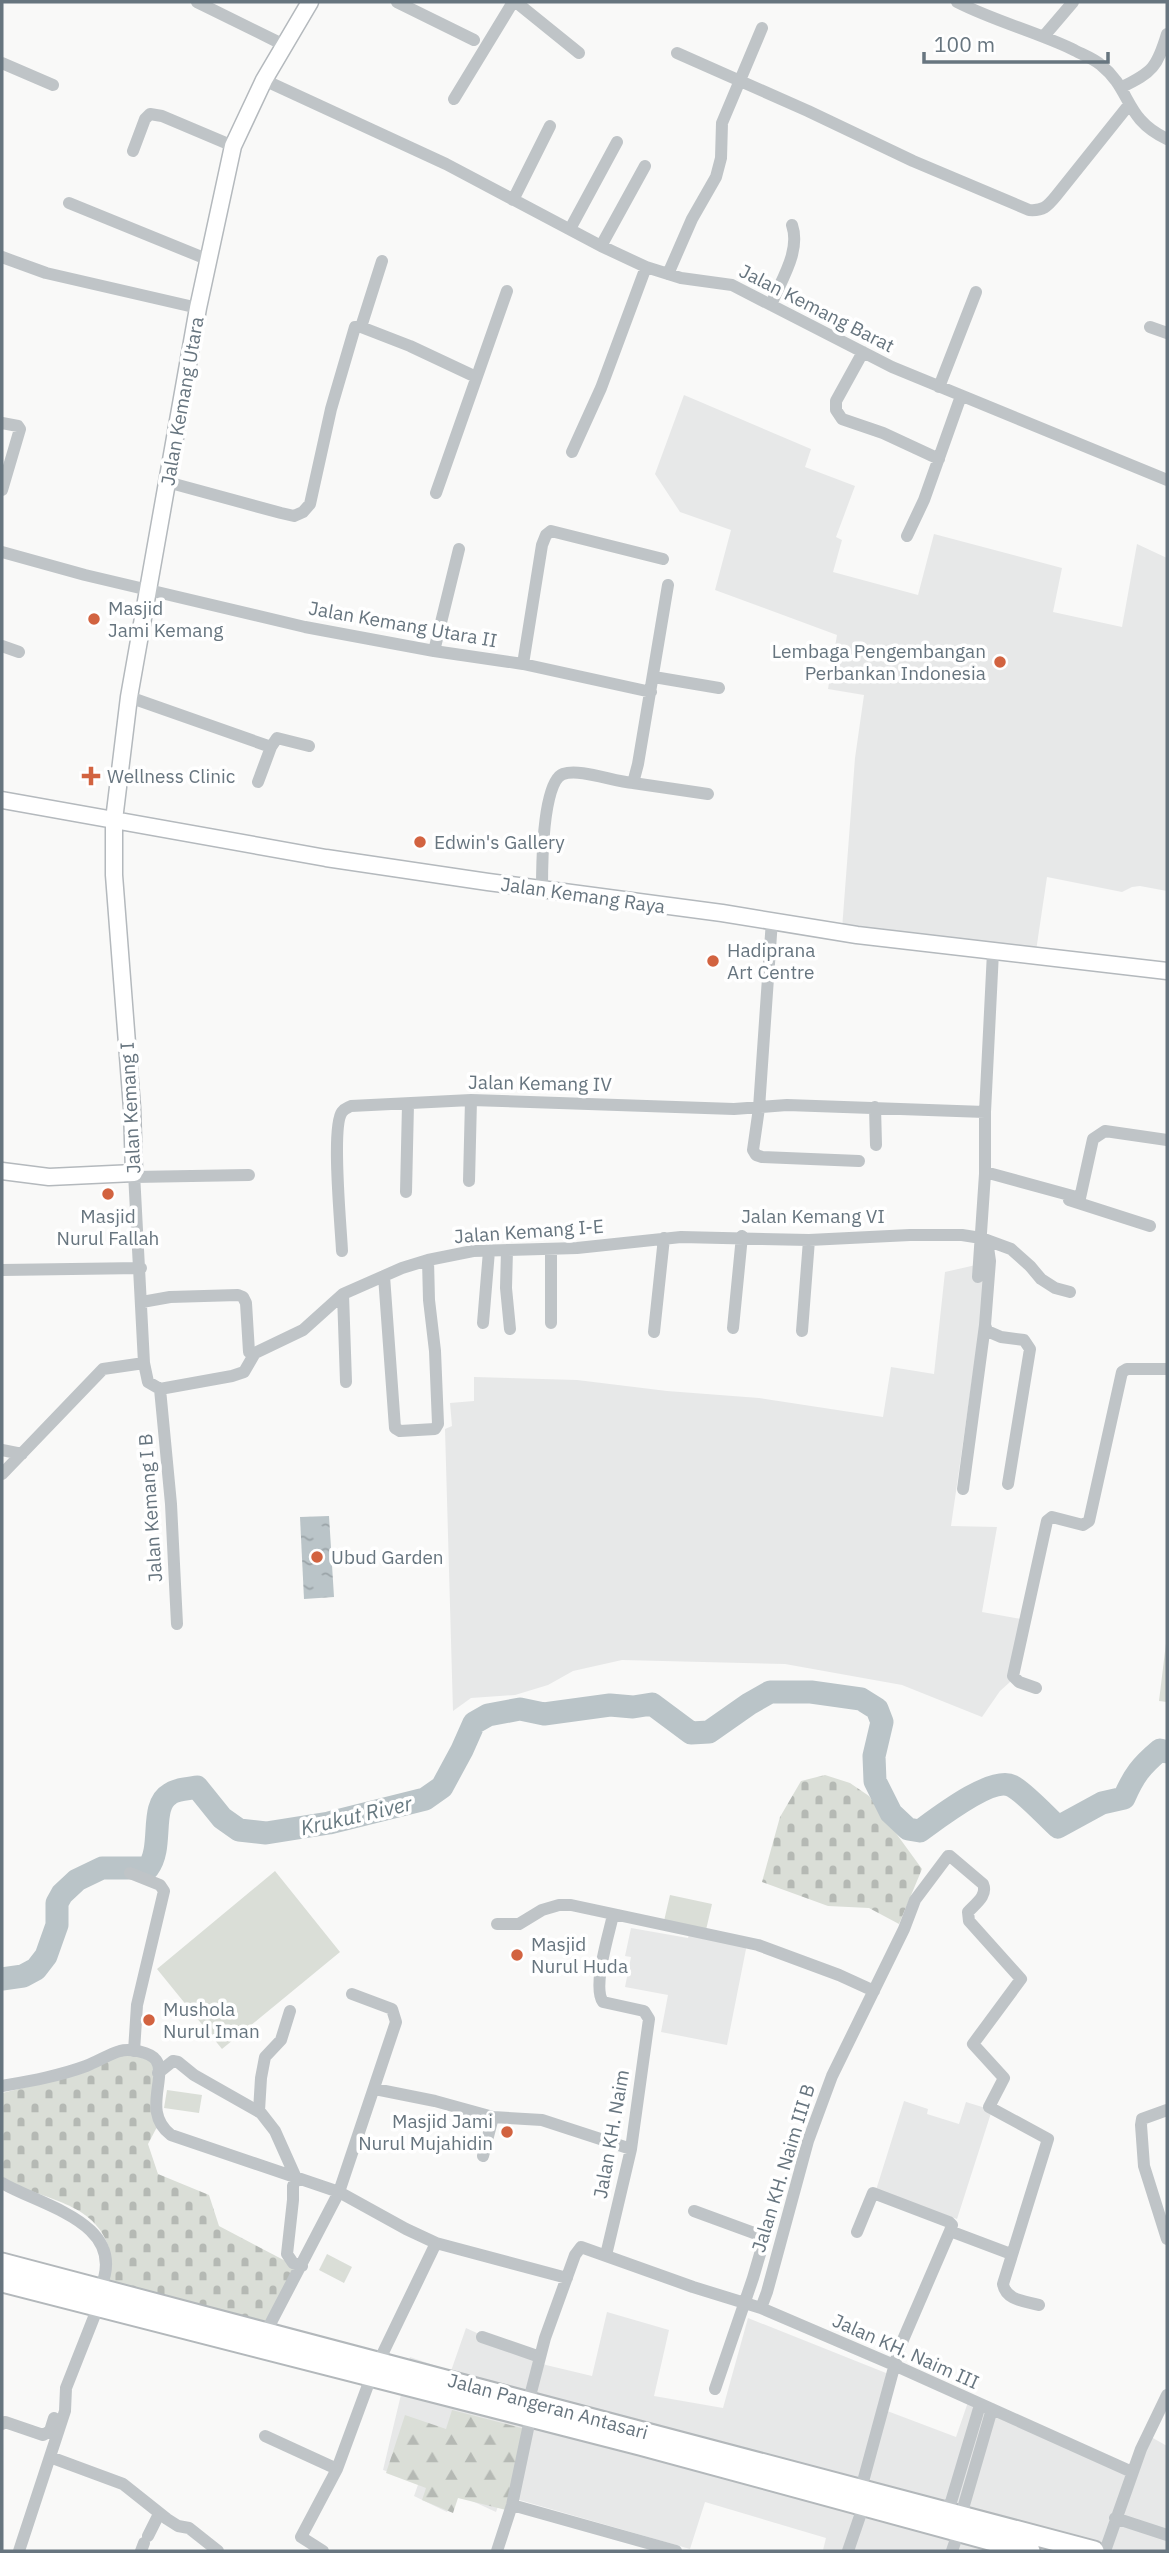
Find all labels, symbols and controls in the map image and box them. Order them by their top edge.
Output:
scale bar [924,21,1108,65]
text: 100 m [934,30,995,58]
street label: Jalan Kemang Barat [735,259,899,357]
street label: Jalan Kemang Utara [155,315,209,487]
place label: Masjid Jami Kemang [108,596,223,642]
street label: Jalan Kemang Utara II [307,596,499,652]
marker: Masjid Jami Kemang [86,611,102,627]
place label: Lembaga Pengembangan Perbankan Indonesia [772,639,986,685]
marker: Lembaga Pengembangan Perbankan Indonesia [992,654,1008,670]
place label: Wellness Clinic [107,764,236,788]
marker: Wellness Clinic [81,766,101,786]
place label: Edwin's Gallery [434,830,565,854]
marker: Edwin's Gallery [412,834,428,850]
street label: Jalan Kemang Raya [499,872,667,918]
place label: Hadiprana Art Centre [727,938,815,984]
marker: Hadiprana Art Centre [705,953,721,969]
street label: Jalan Kemang I [115,1041,145,1175]
street label: Jalan Kemang IV [468,1070,612,1096]
marker: Masjid Nurul Fallah [100,1186,116,1202]
place label: Masjid Nurul Fallah [57,1204,159,1250]
street label: Jalan Kemang VI [741,1204,885,1228]
street label: Jalan Kemang I-E [453,1214,605,1248]
street label: Jalan Kemang I B [133,1433,167,1583]
place label: Ubud Garden [331,1545,444,1569]
marker: Ubud Garden [309,1549,325,1565]
water label: Krukut River [298,1788,416,1841]
place label: Masjid Nurul Huda [531,1932,628,1978]
marker: Masjid Nurul Huda [509,1947,525,1963]
place label: Mushola Nurul Iman [163,1997,260,2043]
marker: Mushola Nurul Iman [141,2012,157,2028]
street label: Jalan KH. Naim [588,2068,634,2200]
street label: Jalan KH. Naim III B [746,2081,820,2255]
place label: Masjid Jami Nurul Mujahidin [358,2109,493,2155]
marker: Masjid Jami Nurul Mujahidin [499,2124,515,2140]
street label: Jalan KH. Naim III [829,2308,983,2394]
street label: Jalan Pangeran Antasari [445,2368,651,2444]

